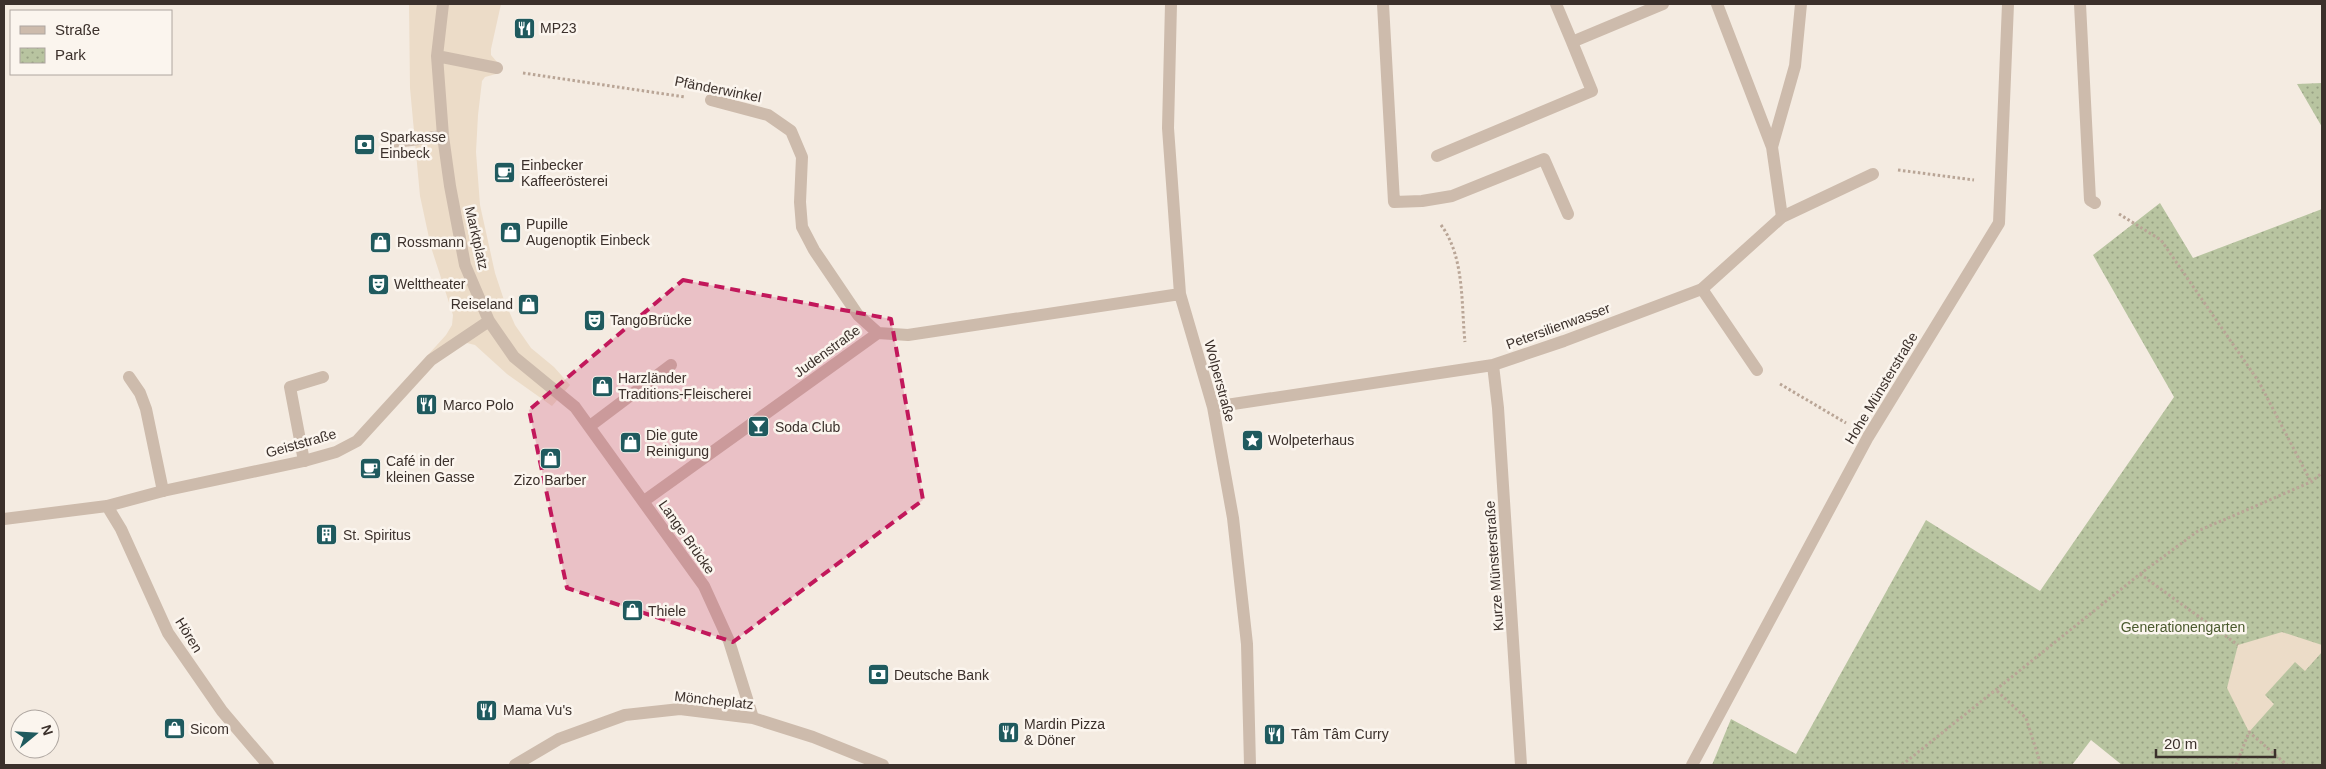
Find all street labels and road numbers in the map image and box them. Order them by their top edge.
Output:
street label: Pfänderwinkel [673,73,763,105]
street label: Marktplatz [462,205,492,271]
street label: Petersilienwasser [1504,300,1613,352]
street label: Judenstraße [791,322,863,380]
street label: Hohe Münsterstraße [1841,329,1921,447]
street label: Wolperstraße [1201,338,1239,424]
street label: Geiststraße [264,425,338,461]
street label: Lange Brücke [656,497,718,577]
street label: Kurze Münsterstraße [1481,500,1507,632]
street label: Hören [172,615,206,655]
street label: Möncheplatz [674,688,754,712]

